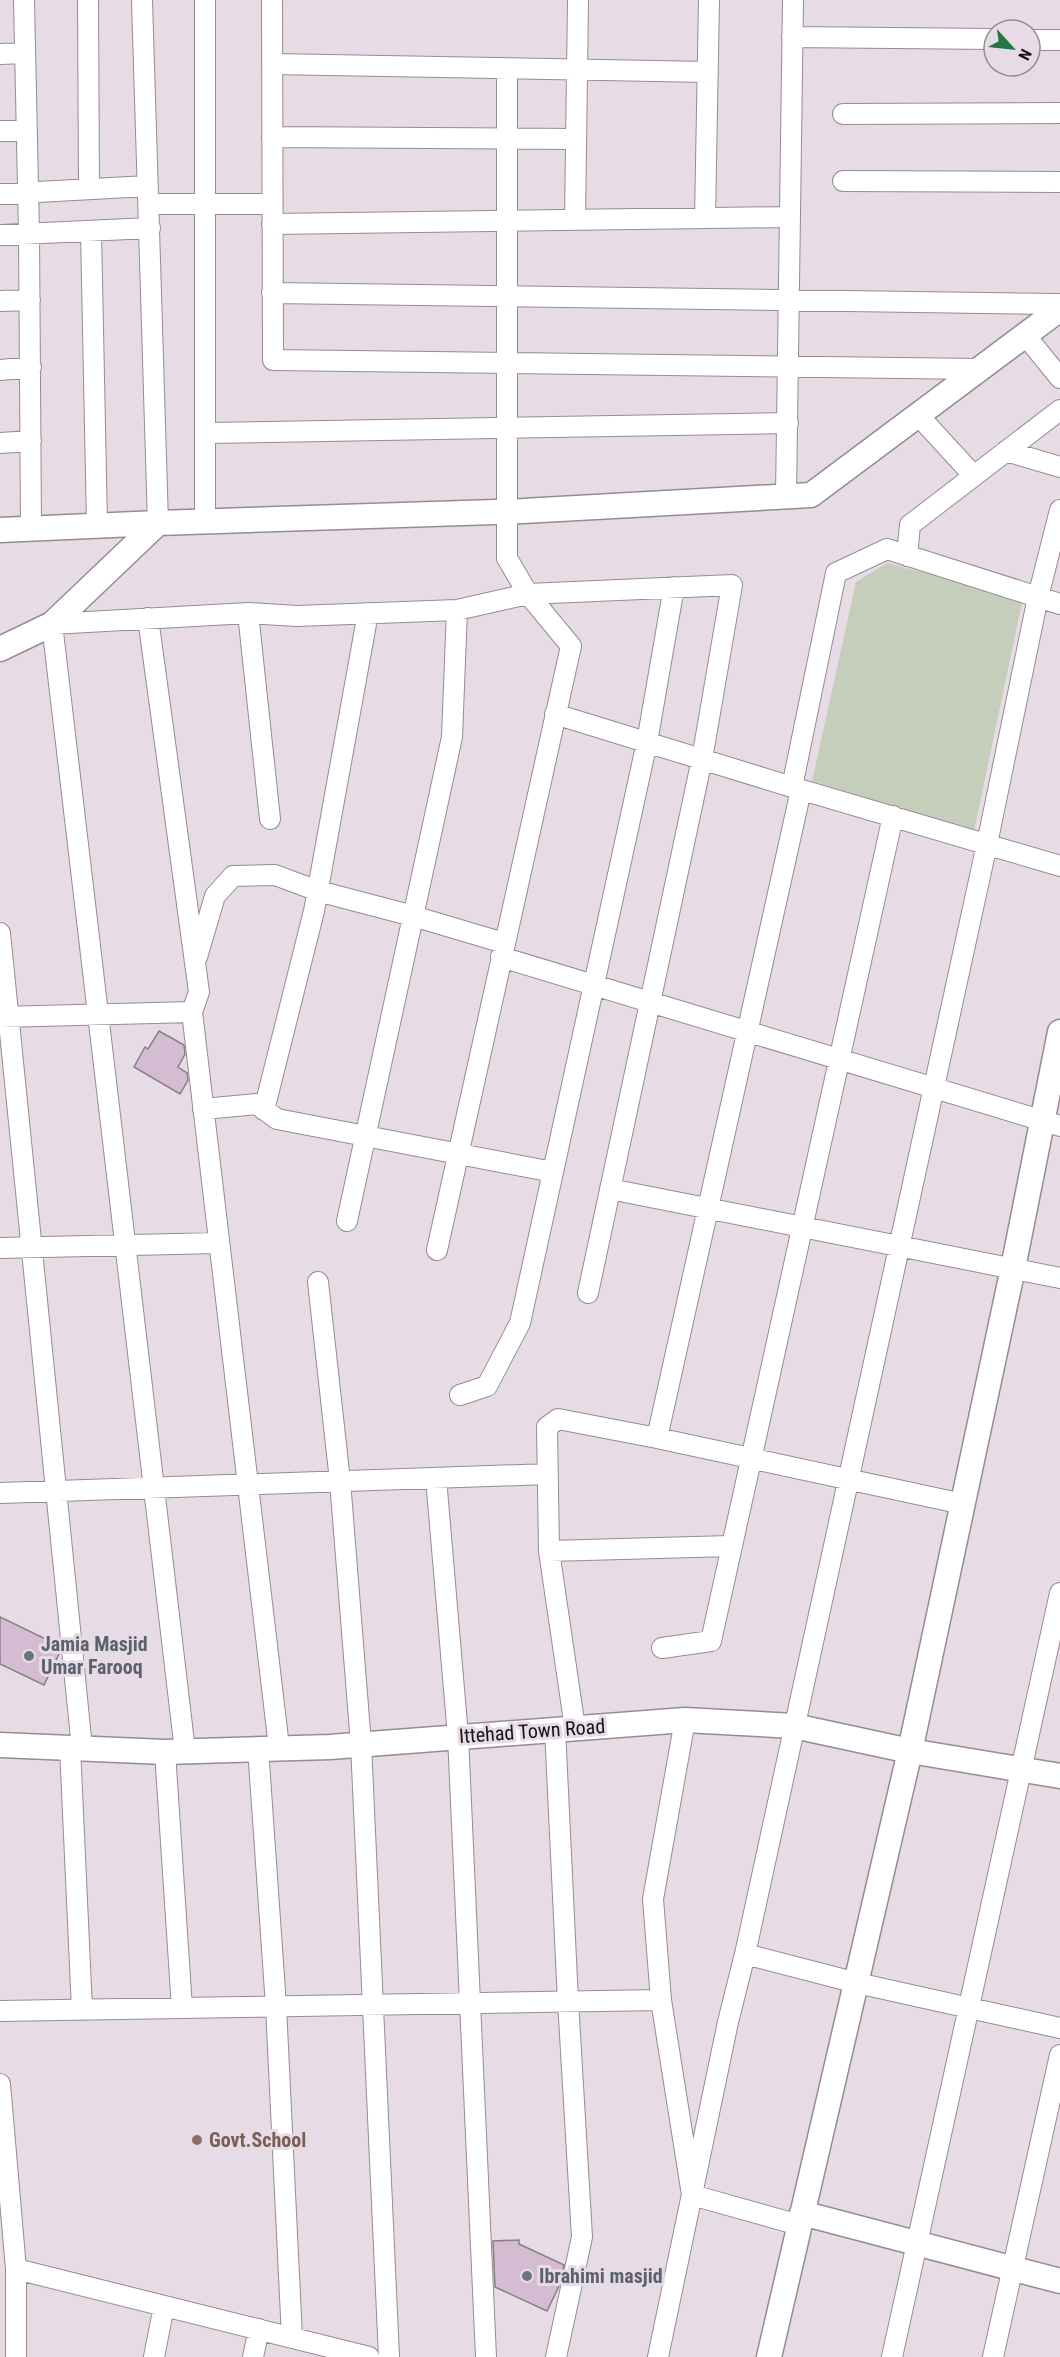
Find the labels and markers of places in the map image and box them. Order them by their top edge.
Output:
place label: Jamia Masjid Umar Farooq [41,1632,148,1679]
marker: Jamia Masjid Umar Farooq [22,1649,36,1663]
place label: Govt.School [209,2128,306,2152]
marker: Govt.School [190,2133,204,2147]
place label: Ibrahimi masjid [539,2264,663,2288]
marker: Ibrahimi masjid [520,2269,534,2283]

